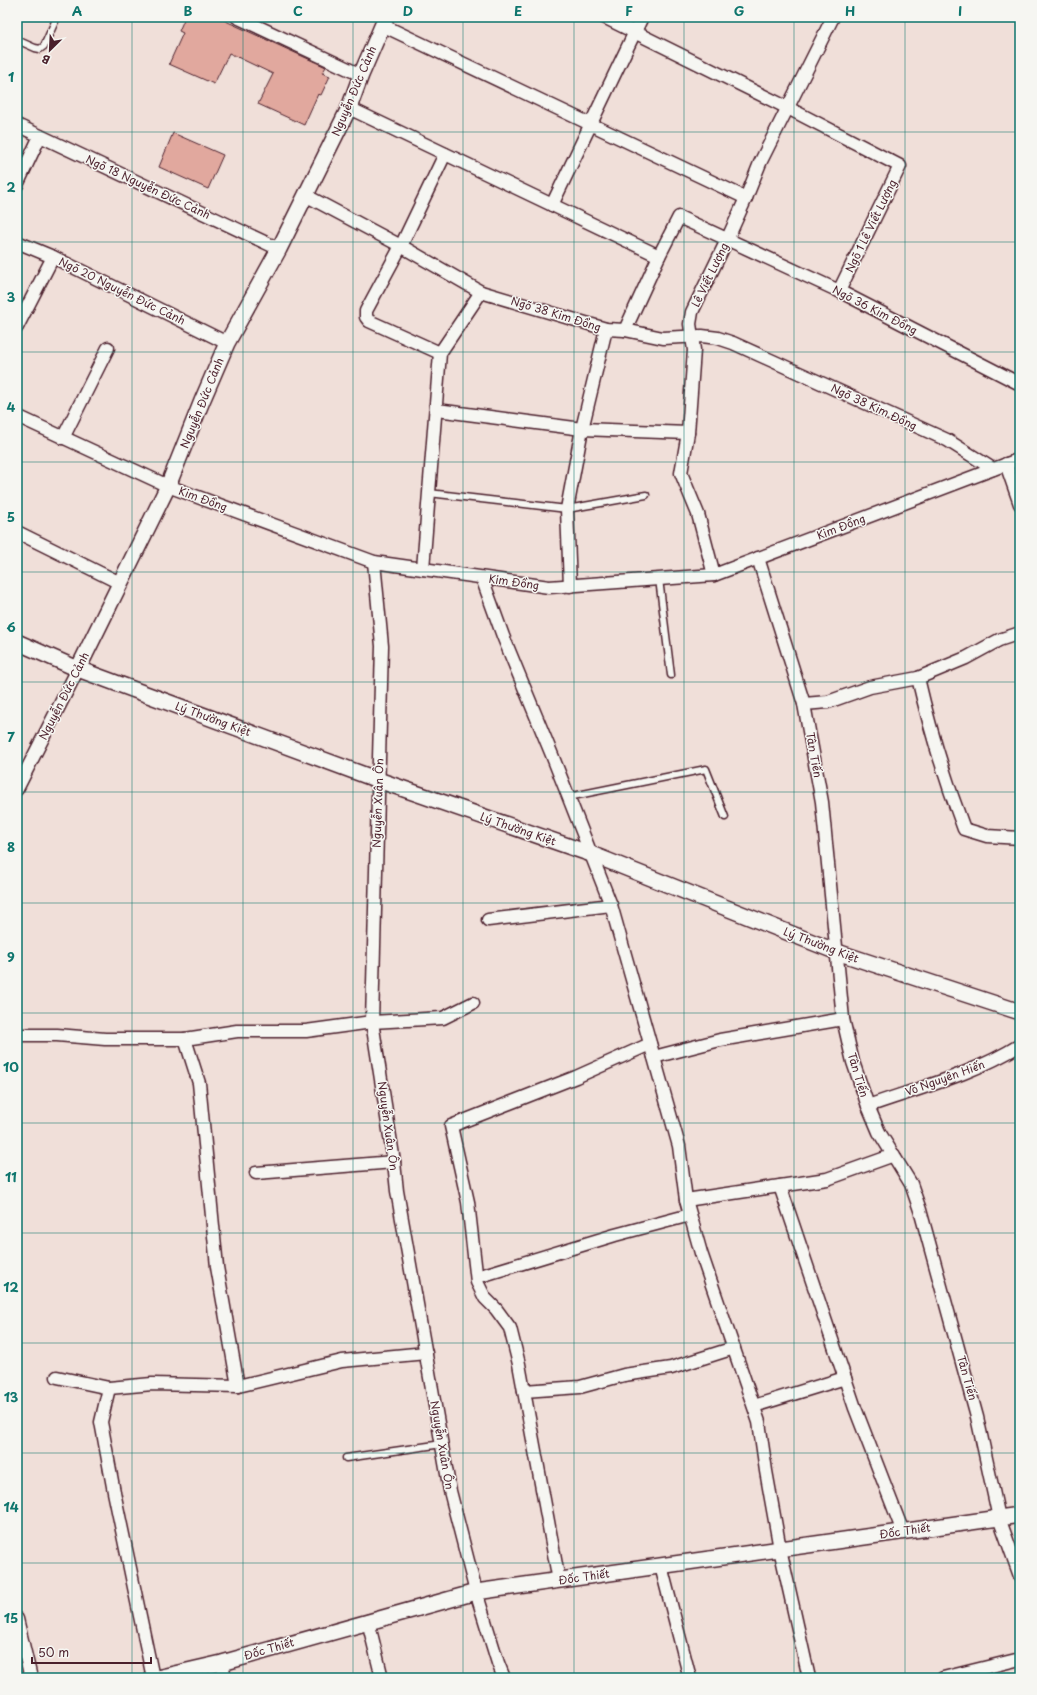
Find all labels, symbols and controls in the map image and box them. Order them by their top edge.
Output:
text: A [72,1,82,20]
text: B [184,1,193,20]
text: C [293,1,303,20]
text: D [403,1,413,20]
text: E [514,1,522,20]
text: F [625,1,633,20]
text: G [734,1,744,20]
text: H [845,1,855,20]
text: I [958,1,962,20]
north arrow [30,30,70,70]
street label: Nguyễn Đức Cảnh [327,43,380,139]
text: B [38,50,53,69]
text: 1 [8,67,14,86]
street label: Ngõ 18 Nguyễn Đức Cảnh [83,150,213,223]
street label: Ngõ 1 Lê Viết Lượng [841,176,901,275]
text: 2 [6,177,16,196]
street label: Lê Viết Lượng [687,240,732,310]
street label: Ngõ 20 Nguyễn Đức Cảnh [56,252,188,329]
street label: Ngõ 36 Kim Đồng [830,281,921,338]
text: 3 [7,287,16,306]
street label: Ngõ 38 Kim Đồng [509,292,603,335]
street label: Nguyễn Đức Cảnh [176,355,228,451]
street label: Ngõ 38 Kim Đồng [828,379,920,434]
text: 4 [7,397,16,416]
street label: Kim Đồng [176,482,230,515]
text: 5 [7,507,15,526]
street label: Kim Đồng [814,509,868,544]
street label: Kim Đồng [488,570,540,593]
text: 6 [6,617,16,636]
street label: Nguyễn Đức Cảnh [34,649,93,743]
street label: Lý Thường Kiệt [173,697,254,740]
text: 7 [7,727,15,746]
street label: Tân Tiến [802,731,827,779]
street label: Nguyễn Xuân Ôn [367,758,388,848]
street label: Lý Thường Kiệt [478,808,559,850]
text: 8 [7,837,15,856]
street label: Lý Thường Kiệt [781,922,862,967]
text: 9 [7,947,15,966]
street label: Tân Tiến [844,1050,873,1099]
street label: Võ Nguyên Hiến [903,1055,987,1100]
text: 10 [3,1057,19,1076]
street label: Nguyễn Xuân Ôn [374,1080,403,1172]
text: 11 [5,1167,17,1186]
text: 12 [3,1277,19,1296]
street label: Tân Tiến [953,1353,982,1402]
text: 13 [4,1387,19,1406]
street label: Nguyễn Xuân Ôn [426,1399,459,1491]
text: 14 [3,1497,19,1516]
street label: Đốc Thiết [878,1518,932,1543]
street label: Đốc Thiết [557,1564,611,1589]
text: 15 [4,1608,18,1627]
street label: Đốc Thiết [242,1633,296,1664]
scale bar [32,1639,151,1665]
text: 50 m [38,1643,69,1661]

